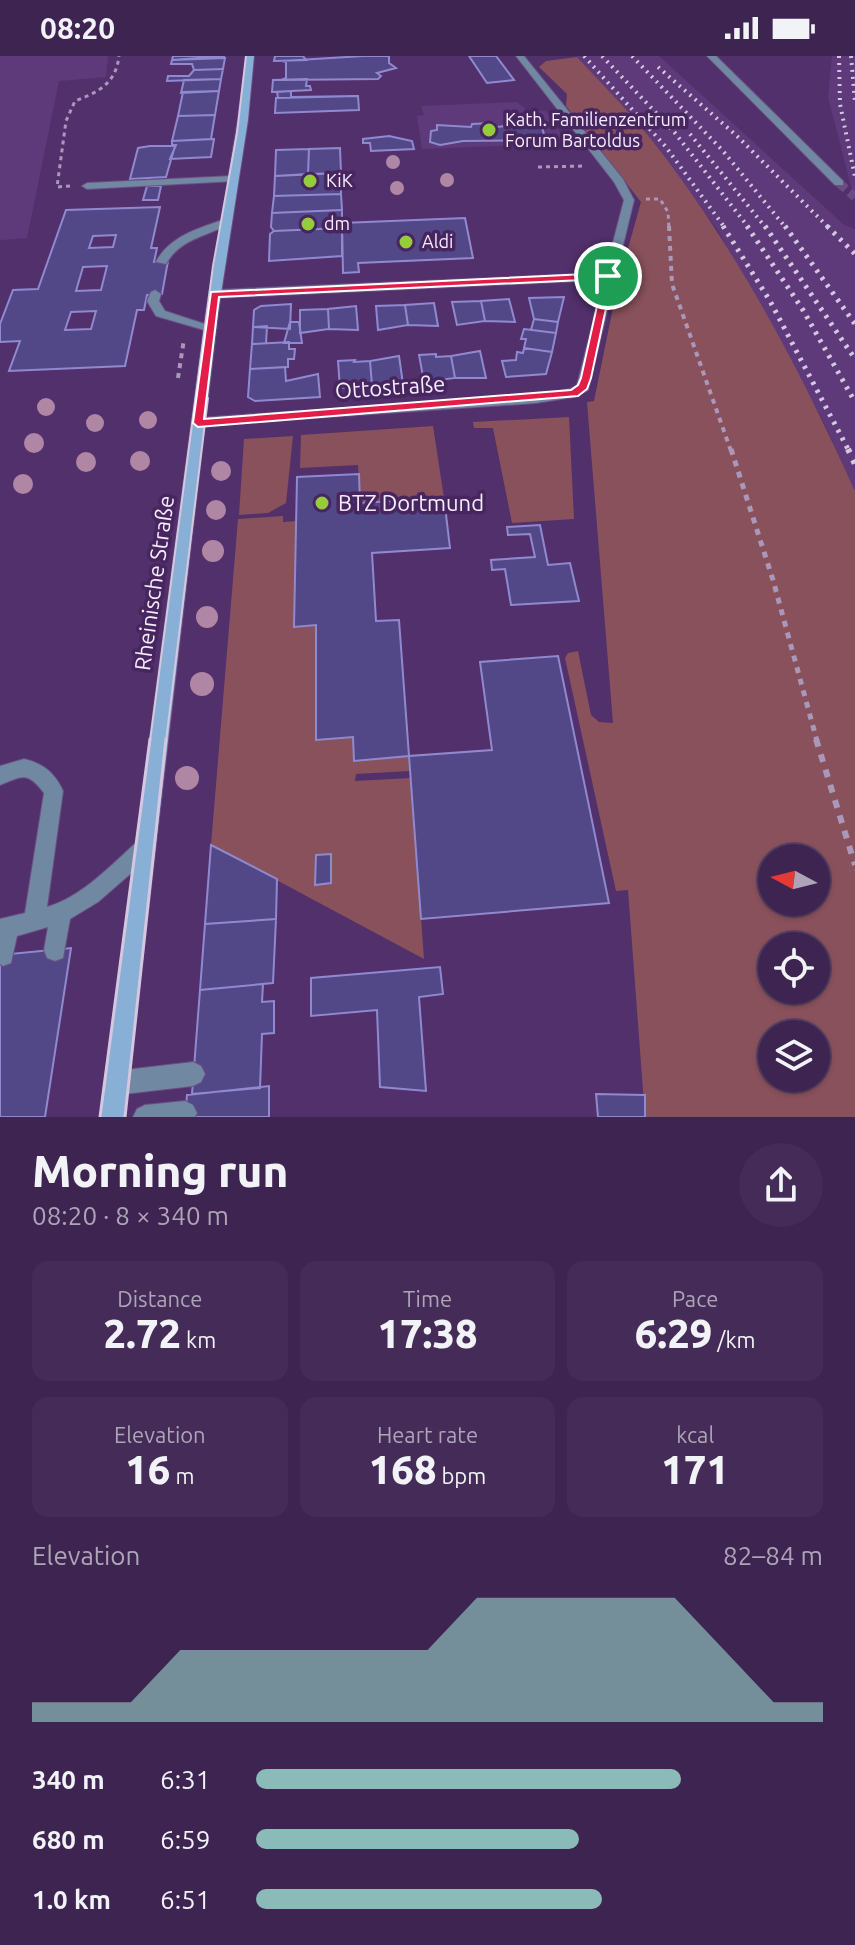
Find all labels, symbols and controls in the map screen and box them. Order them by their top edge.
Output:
text: 08:20 [40,11,115,45]
place label: Kath. Familienzentrum Forum Bartoldus [505,109,686,150]
marker: Kath. Familienzentrum Forum Bartoldus [480,121,498,139]
place label: KiK [326,170,353,190]
marker: KiK [301,172,319,190]
place label: dm [324,213,350,233]
marker: dm [299,215,317,233]
place label: Aldi [422,231,453,251]
marker: Aldi [397,233,415,251]
pin [574,242,642,310]
icon: arrive [586,254,630,298]
street label: Ottostraße [334,370,446,403]
place label: BTZ Dortmund [338,490,484,515]
street label: Rheinische Straße [129,494,178,672]
marker: BTZ Dortmund [313,494,331,512]
north arrow [758,844,830,916]
map controls [758,844,830,1092]
button: locate [758,932,830,1004]
button: layers [758,1020,830,1092]
button: share [739,1143,823,1227]
text: Morning run [32,1146,288,1195]
text: 08:20 · 8 × 340 m [32,1201,229,1230]
text: Distance [117,1286,202,1311]
text: Time [403,1286,452,1311]
text: Pace [672,1286,718,1311]
text: 2.72 [103,1311,181,1356]
text: 17:38 [377,1311,478,1356]
text: 6:29 [635,1311,712,1356]
text: km [181,1327,216,1352]
text: /km [712,1327,756,1352]
text: Elevation [114,1422,206,1447]
text: Heart rate [377,1422,478,1447]
text: kcal [676,1422,714,1447]
text: 16 [125,1447,170,1492]
text: 168 [369,1447,436,1492]
text: 171 [661,1447,729,1492]
text: m [170,1463,194,1488]
text: bpm [436,1463,486,1488]
text: Elevation [32,1541,140,1570]
text: 82–84 m [723,1541,823,1570]
text: 340 m [32,1765,105,1794]
text: 6:31 [160,1765,210,1794]
text: 680 m [32,1825,105,1854]
text: 6:59 [160,1825,210,1854]
text: 1.0 km [32,1885,111,1914]
text: 6:51 [160,1885,210,1914]

